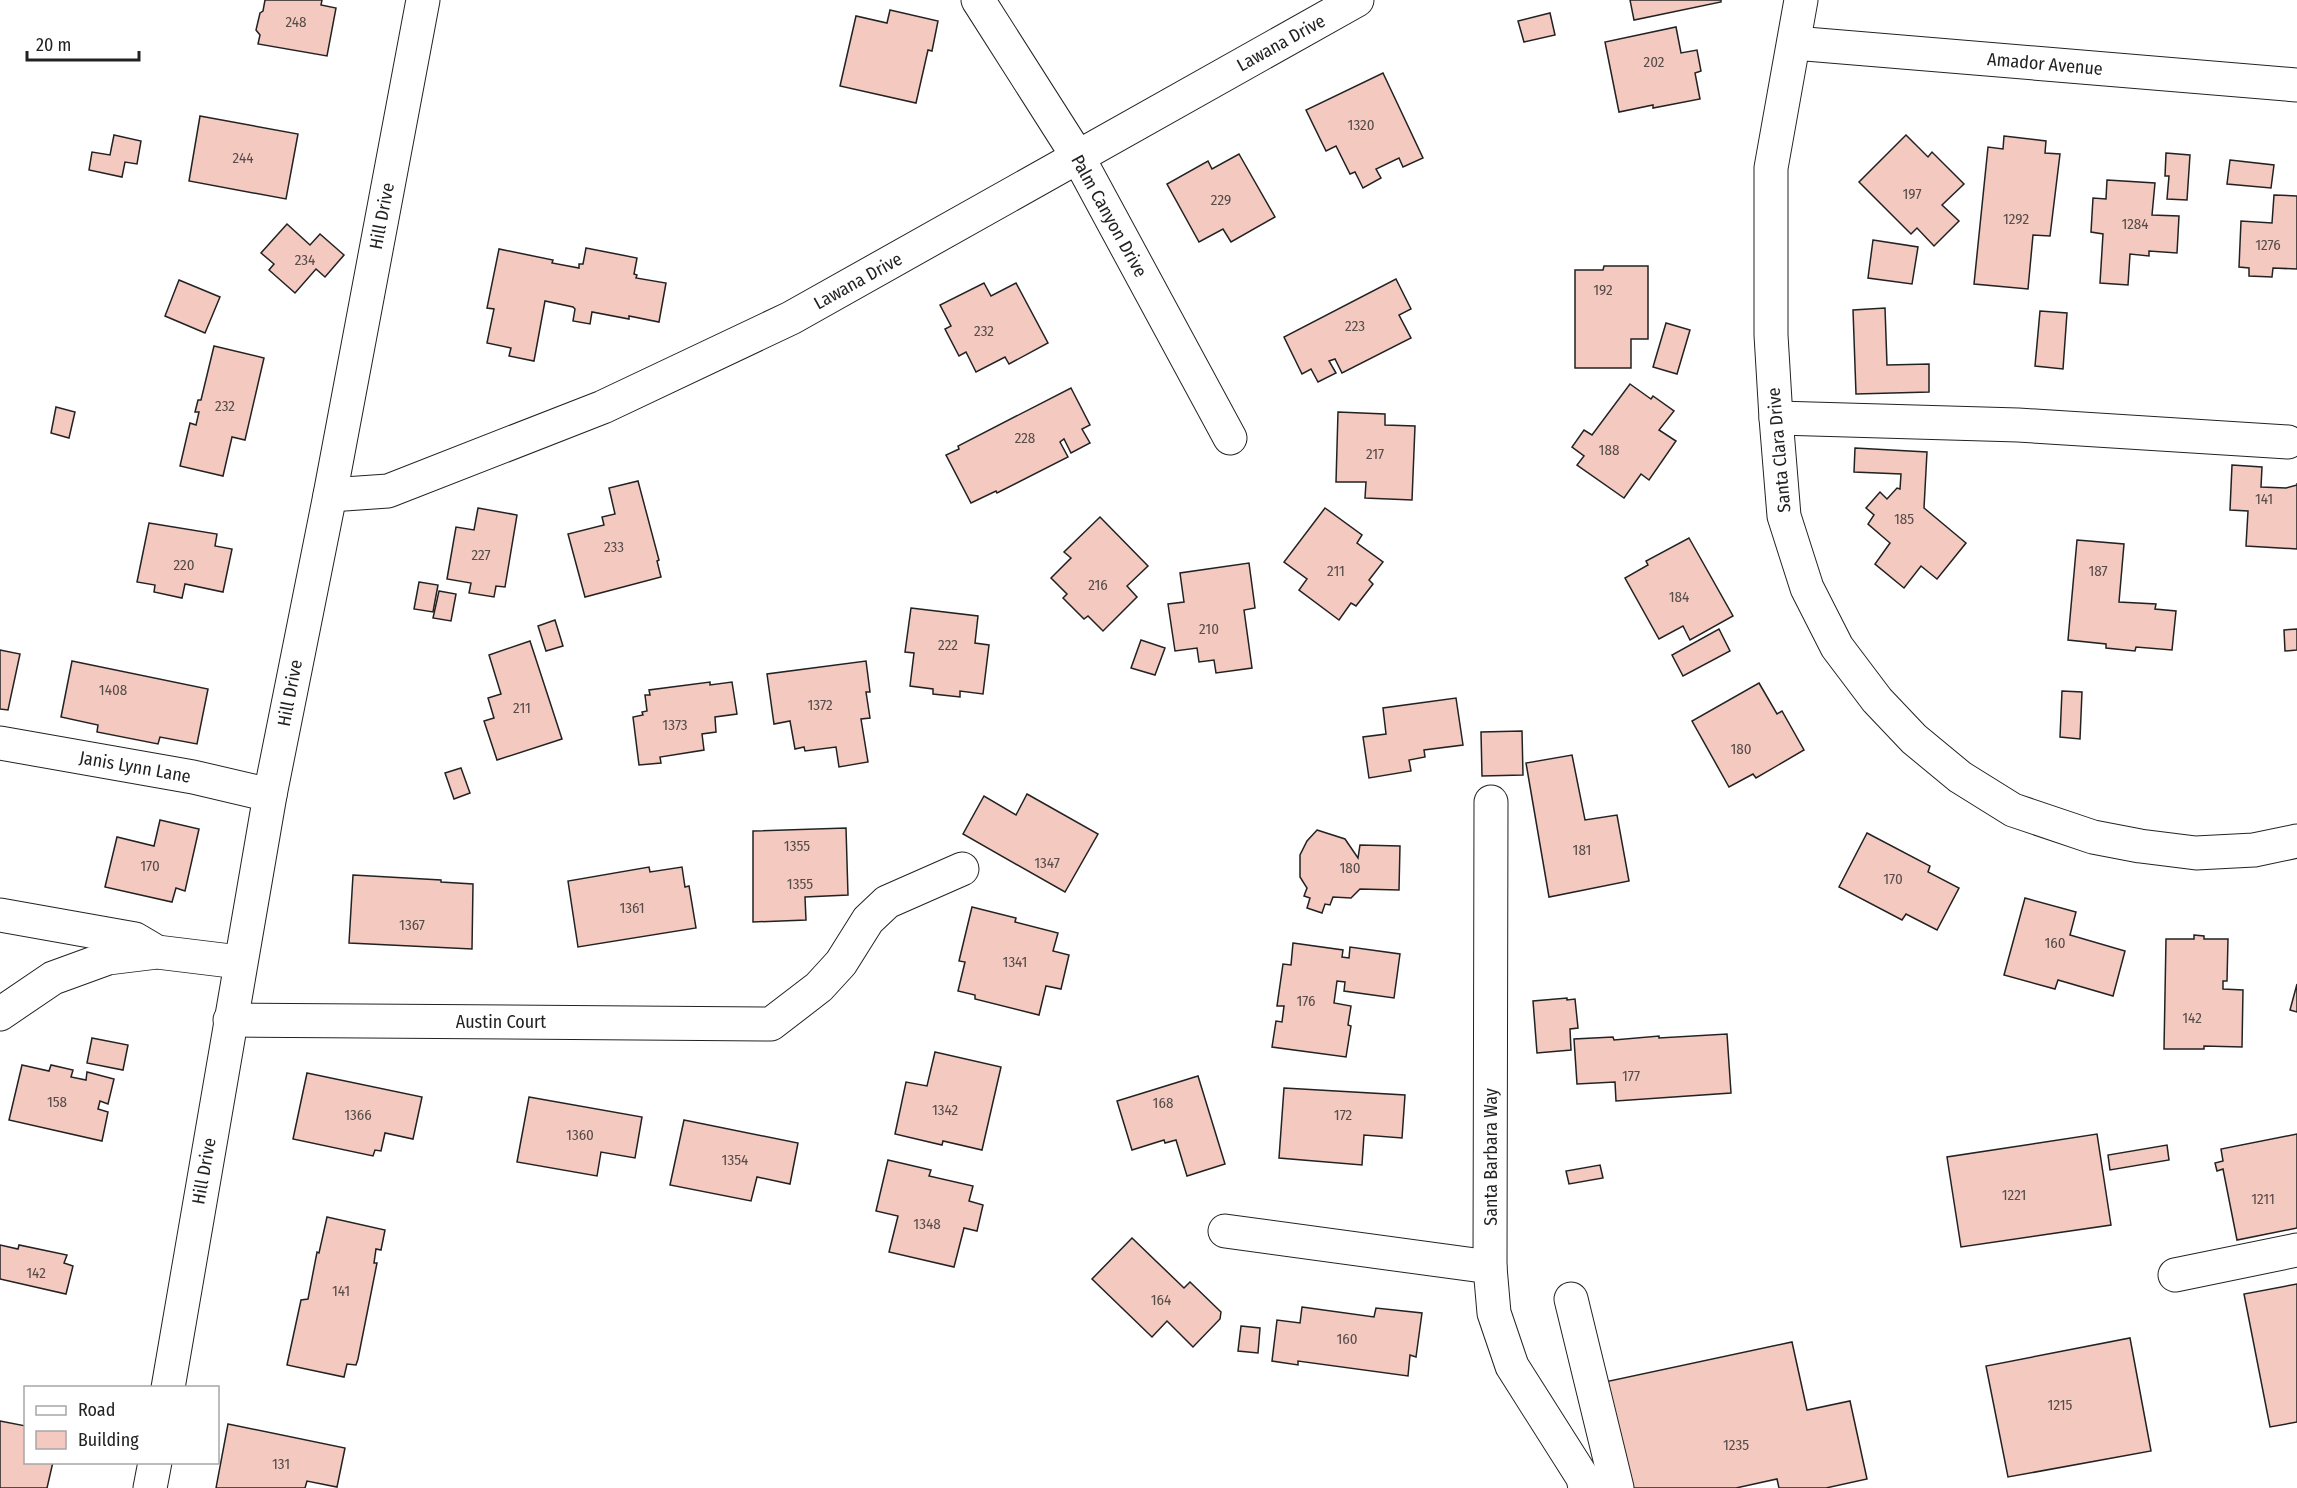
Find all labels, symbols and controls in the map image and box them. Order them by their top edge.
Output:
street label: Lawana Drive [1233,10,1329,76]
house number: 248 [285,13,307,31]
scale bar [27,24,140,62]
text: 20 m [36,34,71,56]
street label: Amador Avenue [1986,48,2104,80]
house number: 202 [1644,53,1665,71]
house number: 1320 [1348,116,1374,134]
house number: 244 [233,149,253,167]
street label: Palm Canyon Drive [1066,151,1152,281]
street label: Hill Drive [365,181,399,251]
house number: 197 [1902,185,1922,203]
house number: 229 [1211,191,1231,209]
house number: 1292 [2003,210,2029,228]
house number: 1284 [2121,215,2149,233]
house number: 1276 [2255,236,2281,254]
street label: Lawana Drive [810,248,906,314]
house number: 234 [295,251,315,269]
house number: 192 [1593,281,1613,299]
house number: 223 [1345,317,1365,335]
house number: 232 [974,322,994,340]
street label: Santa Clara Drive [1763,386,1795,513]
house number: 232 [215,397,235,415]
house number: 228 [1015,429,1035,447]
house number: 188 [1599,441,1619,459]
house number: 217 [1366,445,1384,463]
house number: 141 [2255,490,2273,508]
house number: 185 [1894,510,1914,528]
house number: 233 [604,538,624,556]
house number: 227 [471,546,491,564]
house number: 220 [173,556,195,574]
house number: 211 [1327,562,1345,580]
house number: 187 [2088,562,2108,580]
house number: 216 [1088,576,1108,594]
house number: 184 [1669,588,1689,606]
house number: 210 [1199,620,1219,638]
house number: 222 [938,636,958,654]
street label: Hill Drive [273,658,307,728]
house number: 1408 [99,681,127,699]
house number: 1372 [807,696,833,714]
house number: 211 [513,699,531,717]
house number: 1373 [662,716,688,734]
house number: 180 [1730,740,1752,758]
street label: Janis Lynn Lane [78,746,193,788]
house number: 1355 [784,837,810,855]
house number: 181 [1573,841,1591,859]
house number: 1347 [1034,854,1060,872]
house number: 170 [140,857,160,875]
house number: 180 [1339,859,1361,877]
house number: 170 [1883,870,1903,888]
house number: 1355 [787,875,813,893]
house number: 1361 [619,899,645,917]
house number: 1367 [399,916,425,934]
house number: 160 [2044,934,2066,952]
house number: 1341 [1003,953,1027,971]
house number: 176 [1296,992,1316,1010]
house number: 142 [2182,1009,2202,1027]
street label: Austin Court [456,1011,546,1033]
house number: 177 [1622,1067,1640,1085]
street label: Santa Barbara Way [1480,1088,1502,1226]
house number: 158 [47,1093,67,1111]
house number: 168 [1153,1094,1173,1112]
house number: 1342 [932,1101,958,1119]
house number: 1366 [344,1106,372,1124]
house number: 172 [1334,1106,1353,1124]
house number: 1360 [566,1126,594,1144]
street label: Hill Drive [187,1136,221,1206]
house number: 1354 [722,1151,748,1169]
house number: 1221 [2002,1186,2026,1204]
house number: 1211 [2251,1190,2275,1208]
house number: 1348 [913,1215,941,1233]
house number: 142 [26,1264,46,1282]
house number: 141 [332,1282,350,1300]
house number: 164 [1151,1291,1171,1309]
house number: 160 [1336,1330,1358,1348]
legend [24,1386,219,1464]
house number: 1215 [2048,1396,2073,1414]
text: Road [78,1399,115,1421]
text: Building [78,1429,139,1451]
house number: 1235 [1723,1436,1749,1454]
house number: 131 [272,1455,290,1473]

